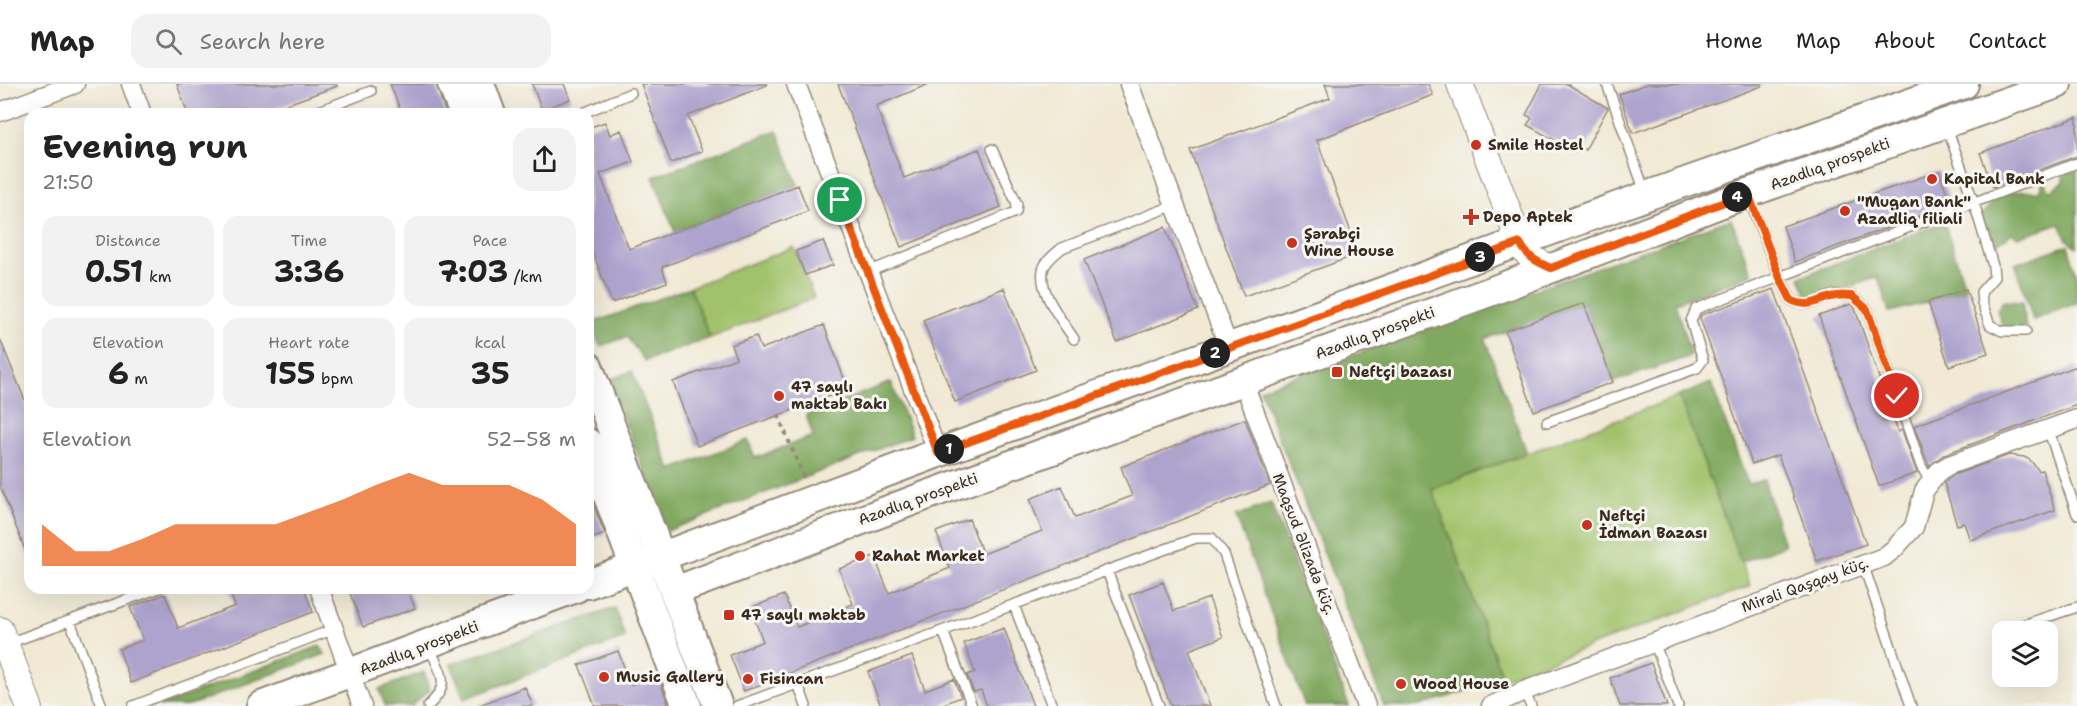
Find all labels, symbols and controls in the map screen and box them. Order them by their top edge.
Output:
search box [131,14,551,68]
text: Map [30,22,95,60]
icon: search [152,25,185,58]
text: Search here [200,27,325,56]
text: Home [1705,27,1763,55]
text: Map [1796,27,1841,55]
text: About [1874,27,1935,55]
text: Contact [1968,27,2047,55]
text: Evening run [42,124,248,169]
button: share [513,128,576,191]
street label: Azadlıq prospekti [1767,133,1893,195]
place label: Smile Hostel [1488,135,1584,155]
marker: Smile Hostel [1469,138,1483,152]
text: 21:50 [42,169,94,195]
place label: Kapital Bank [1944,169,2045,189]
marker: Kapital Bank [1925,172,1939,186]
pin [814,174,865,225]
pin: 4 [1722,182,1752,212]
icon: arrive [823,183,856,216]
text: 4 [1731,186,1743,207]
place label: "Mugan Bank" Azadliq filiali [1857,192,1971,229]
marker: "Mugan Bank" Azadliq filiali [1838,204,1852,218]
place label: Depo Aptek [1483,207,1573,227]
marker: Depo Aptek [1464,210,1478,224]
place label: Şərabçi Wine House [1304,224,1394,261]
text: Distance [95,230,161,251]
text: Time [291,230,327,251]
text: Pace [472,230,508,251]
marker: Şərabçi Wine House [1285,236,1299,250]
pin: 3 [1465,242,1495,272]
text: 3 [1474,246,1486,267]
text: 0.51 [84,251,143,292]
text: 3:36 [273,251,345,292]
text: 7:03 [438,251,508,292]
text: km [143,266,172,287]
text: /km [508,266,542,287]
street label: Azadlıq prospekti [1312,302,1438,364]
text: Elevation [92,332,164,353]
text: Heart rate [268,332,350,353]
text: kcal [474,332,506,353]
pin: 2 [1200,338,1230,368]
text: 2 [1209,342,1221,363]
text: 6 [108,353,129,394]
text: 155 [265,353,316,394]
text: 35 [470,353,510,394]
place label: Neftçi bazası [1349,362,1452,382]
marker: Neftçi bazası [1330,365,1344,379]
text: m [129,368,148,389]
text: bpm [316,368,353,389]
pin [1871,370,1922,421]
place label: 47 saylı məktəb Bakı [791,377,887,414]
icon: check [1880,379,1913,412]
marker: 47 saylı məktəb Bakı [772,389,786,403]
text: Elevation [42,426,132,452]
text: 52–58 m [487,426,576,452]
pin: 1 [934,434,964,464]
text: 1 [945,438,953,459]
street label: Azadlıq prospekti [855,468,981,530]
street label: Maqsud Əlizadə küç. [1268,470,1340,618]
place label: Neftçi İdman Bazası [1599,506,1707,543]
marker: Neftçi İdman Bazası [1580,518,1594,532]
place label: Rahat Market [872,546,985,566]
marker: Rahat Market [853,549,867,563]
street label: Mirəli Qaşqay küç. [1739,553,1871,617]
place label: 47 saylı məktəb [741,605,866,625]
marker: 47 saylı məktəb [722,608,736,622]
street label: Azadlıq prospekti [357,616,481,680]
map controls [1992,621,2058,687]
button: layers [1992,621,2058,687]
place label: Music Gallery [616,667,724,687]
place label: Fisincan [760,669,824,689]
marker: Music Gallery [597,670,611,684]
marker: Fisincan [741,672,755,686]
place label: Wood House [1413,674,1509,694]
marker: Wood House [1394,677,1408,691]

